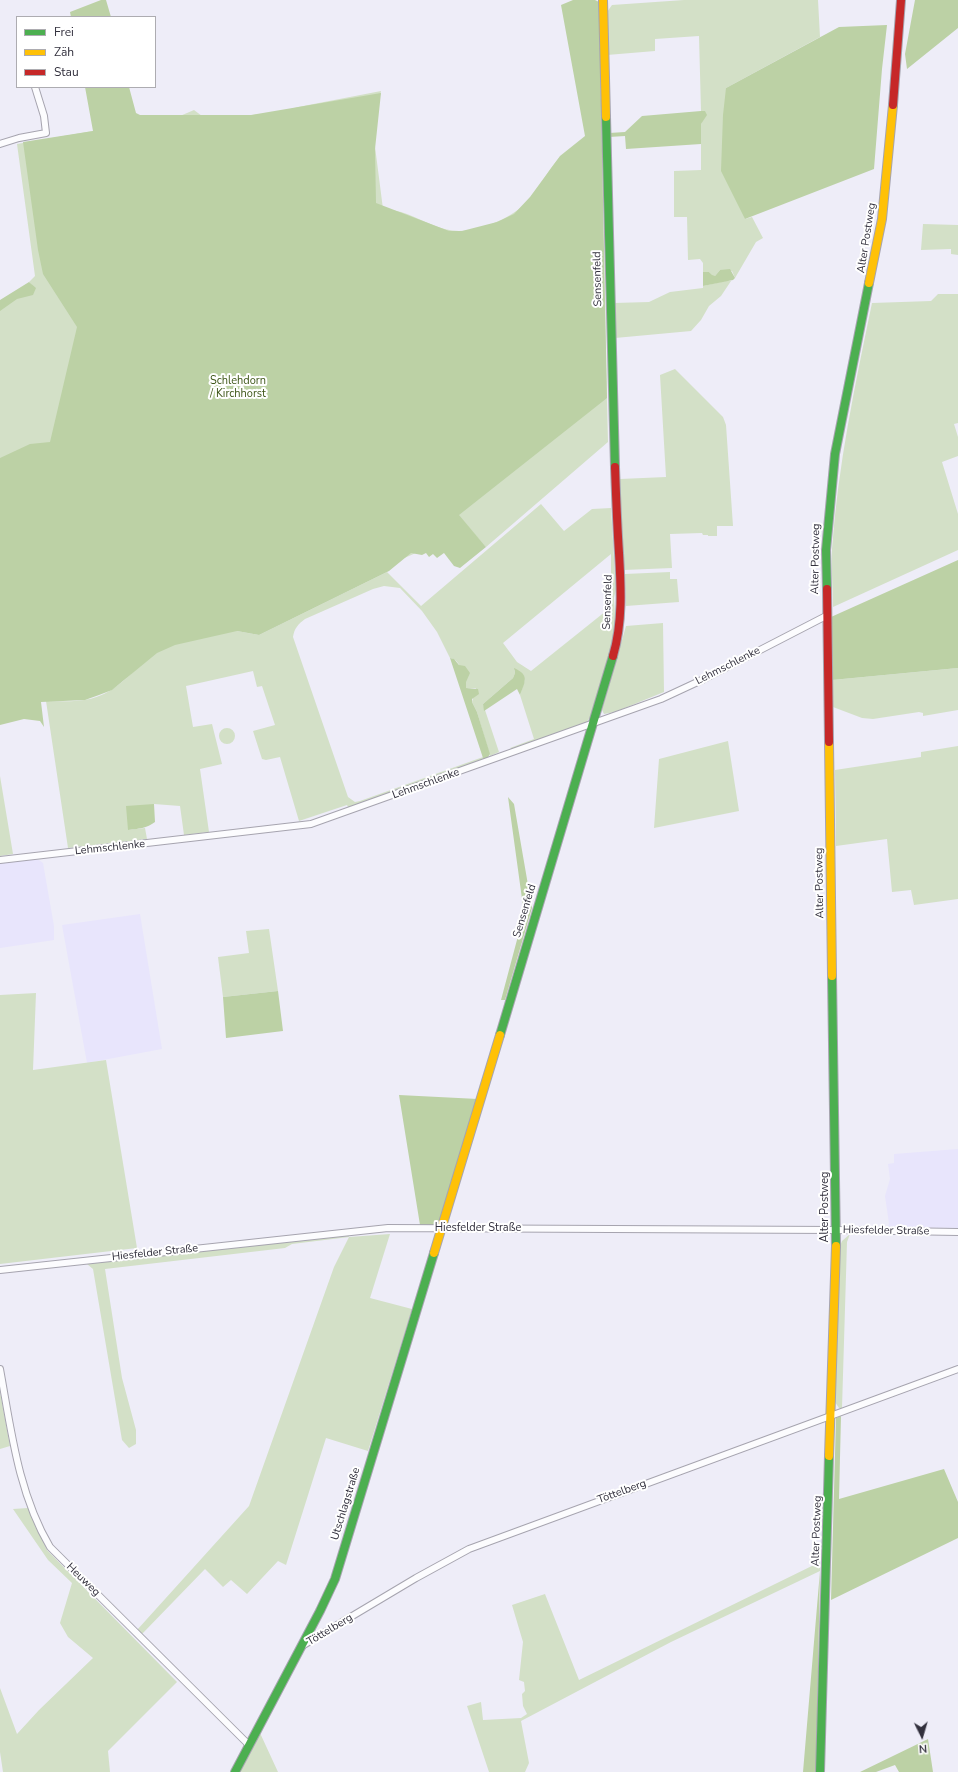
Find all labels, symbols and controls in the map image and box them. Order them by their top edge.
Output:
legend [16,16,156,88]
text: Frei [54,24,74,40]
text: Zäh [54,44,74,60]
text: Stau [54,64,79,80]
street label: Alter Postweg [855,202,879,274]
street label: Sensenfeld [591,251,605,307]
park label: Schlehdorn / Kirchhorst [210,374,266,400]
street label: Alter Postweg [809,523,823,595]
street label: Sensenfeld [600,574,616,630]
street label: Lehmschlenke [694,644,762,688]
street label: Lehmschlenke [391,766,461,802]
street label: Lehmschlenke [74,838,146,858]
street label: Alter Postweg [813,847,827,919]
street label: Sensenfeld [511,883,539,939]
street label: Alter Postweg [818,1171,832,1243]
street label: Hiesfelder Straße [435,1221,521,1235]
street label: Hiesfelder Straße [843,1224,929,1238]
street label: Hiesfelder Straße [111,1242,199,1264]
street label: Utschlagstraße [329,1466,363,1542]
street label: Töttelberg [596,1477,648,1507]
street label: Alter Postweg [809,1495,825,1567]
street label: Heuweg [63,1561,103,1599]
street label: Töttelberg [305,1611,355,1649]
north arrow [902,1716,942,1756]
text: N [918,1741,928,1756]

